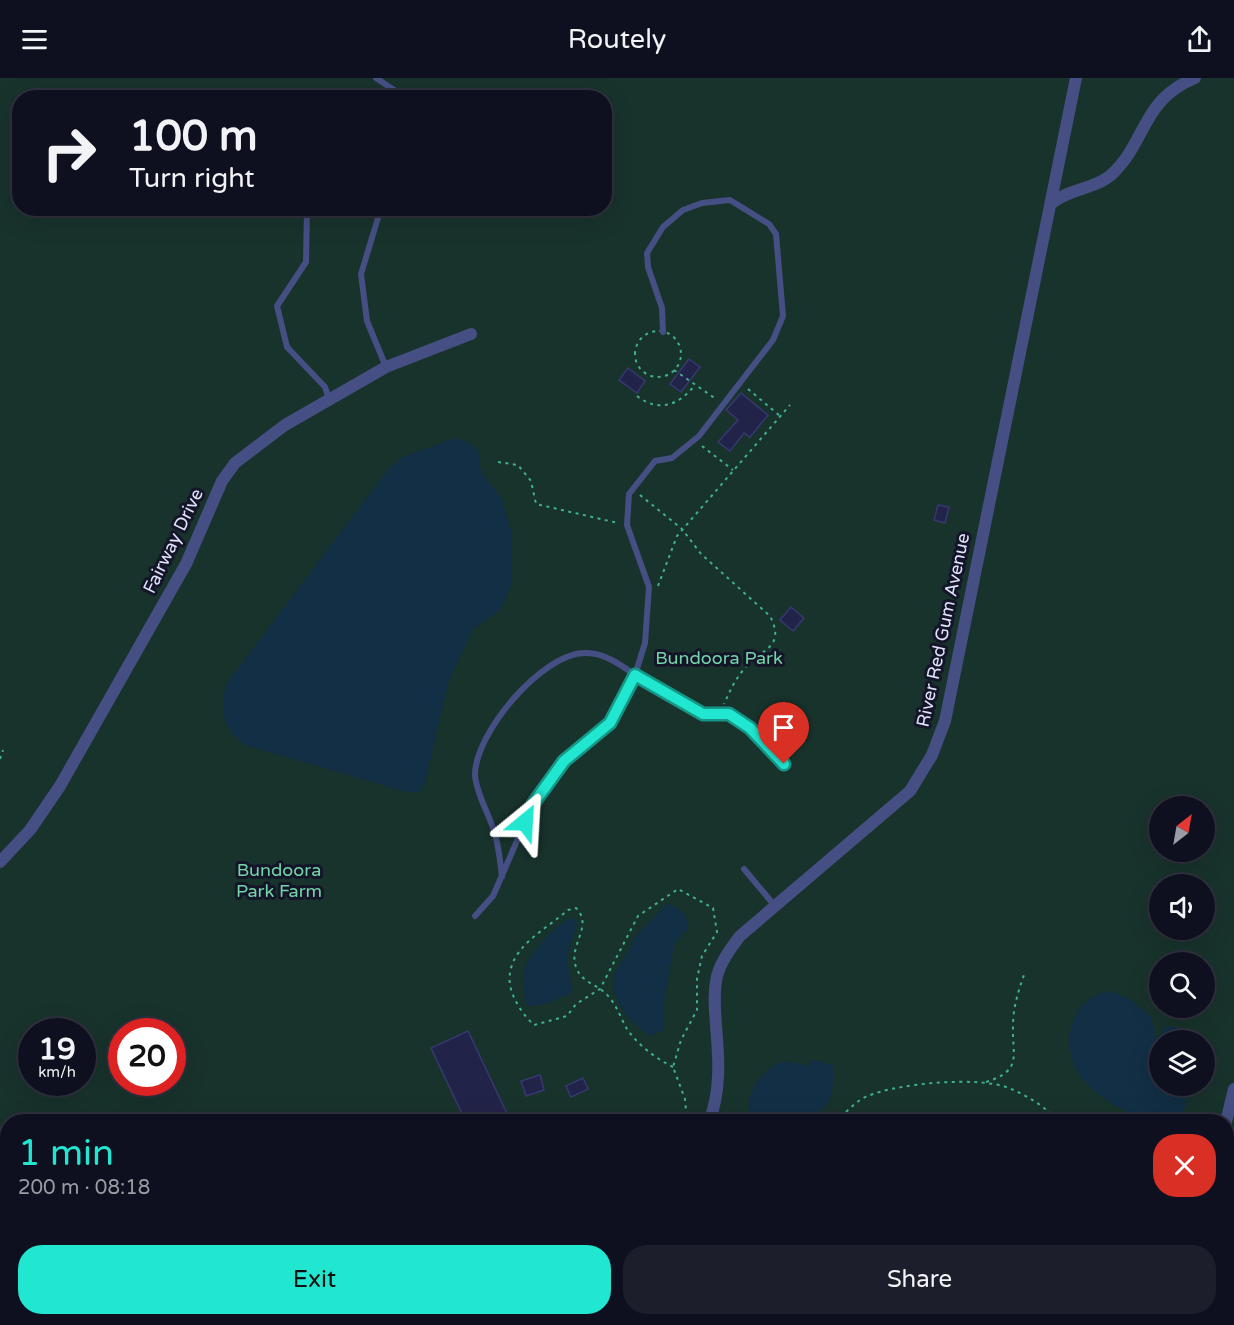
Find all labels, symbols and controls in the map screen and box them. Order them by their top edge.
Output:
icon: menu [18,23,51,56]
text: Routely [568,23,666,56]
icon: share [1183,23,1216,56]
text: 100 m [129,111,258,162]
icon: right [30,114,108,192]
text: Turn right [129,162,255,195]
street label: Fairway Drive [138,485,208,597]
street label: River Red Gum Avenue [912,531,974,729]
park label: Bundoora Park [655,647,783,669]
pin [758,702,809,764]
icon: arrive [767,711,800,744]
position arrow [493,790,557,854]
north arrow [1149,796,1215,862]
map controls [1149,796,1215,1096]
park label: Bundoora Park Farm [236,859,322,902]
button: sound [1149,874,1215,940]
button: search [1149,952,1215,1018]
speed limit sign: 20 [108,1018,186,1096]
button: layers [1149,1030,1215,1096]
text: 19 [38,1031,76,1068]
text: km/h [38,1063,76,1081]
text: 1 min [18,1132,114,1175]
button: close [1153,1134,1216,1197]
text: 200 m · 08:18 [18,1176,150,1200]
button: Exit [18,1245,611,1314]
button: Share [623,1245,1216,1314]

